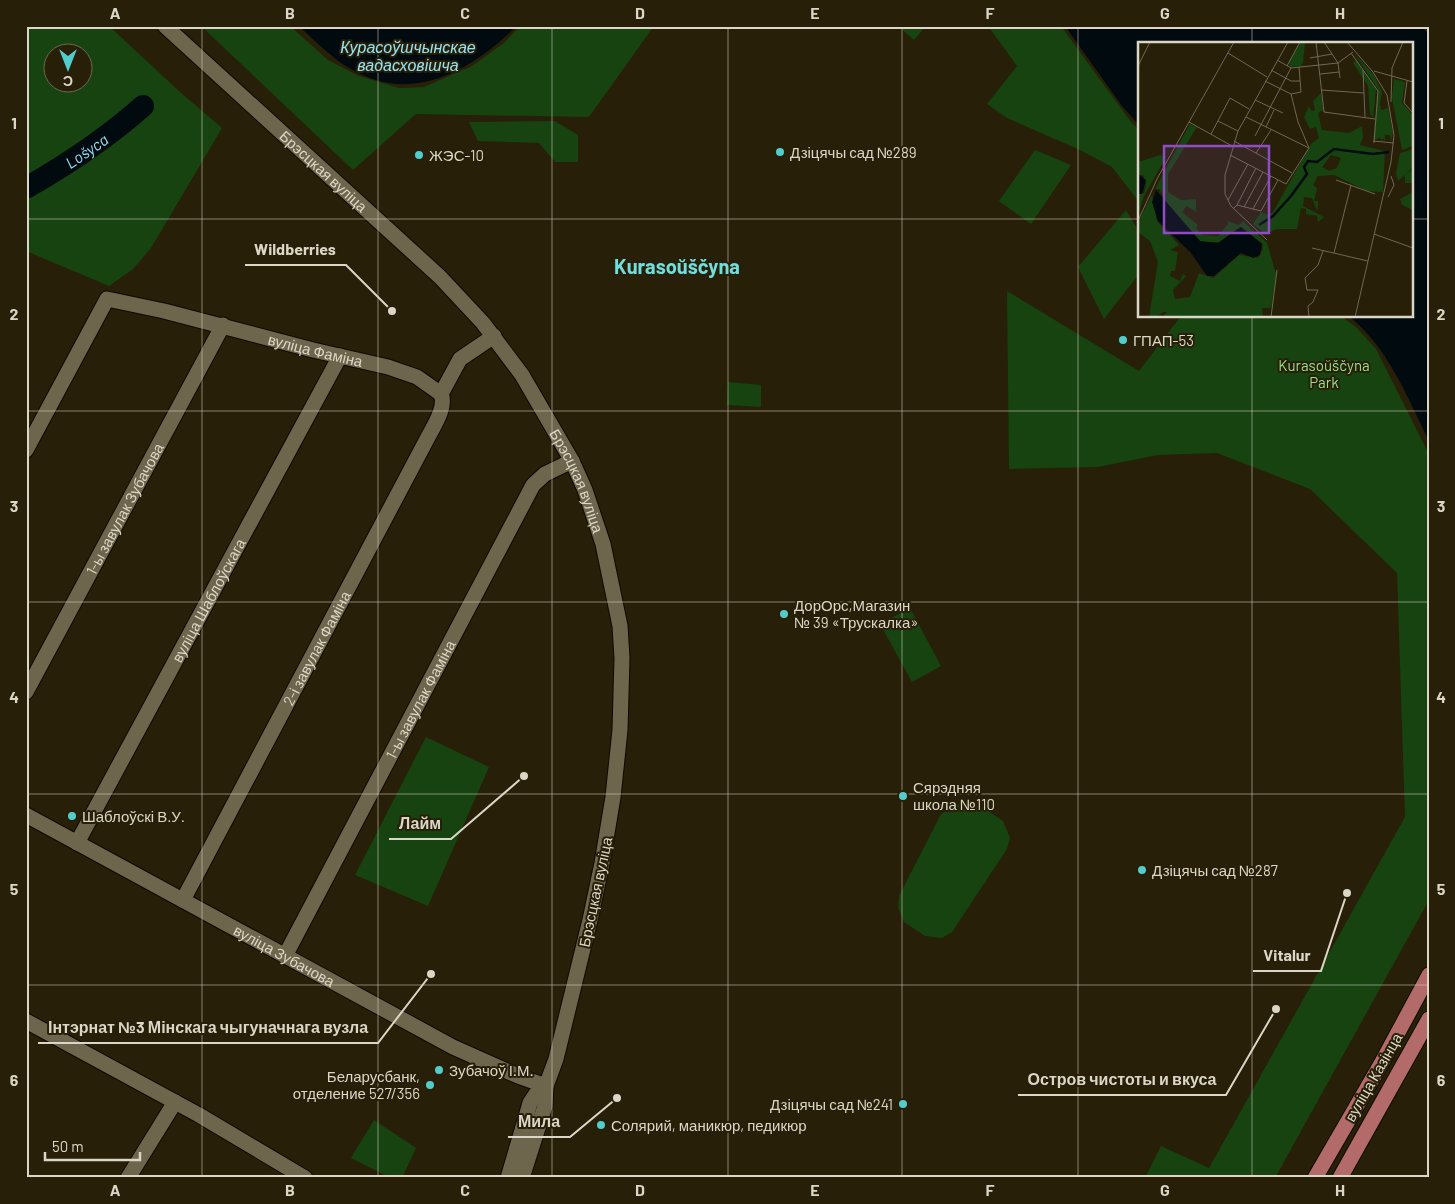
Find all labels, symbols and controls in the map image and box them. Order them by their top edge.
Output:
text: A [110,3,121,22]
text: B [285,3,295,22]
text: C [460,3,470,22]
text: D [635,3,645,22]
text: E [810,3,820,22]
text: F [986,3,995,22]
text: G [1160,3,1170,22]
text: H [1335,3,1345,22]
water label: Курасоўшчынскае вадасховішча [340,37,476,74]
north arrow [42,42,92,92]
inset map [1138,42,1412,318]
text: С [63,73,73,90]
text: 1 [11,113,17,132]
text: 1 [1438,113,1444,132]
street label: Брэсцкая вуліца [276,126,372,216]
water label: Lošyca [61,129,111,172]
place label: Дзіцячы сад №289 [790,143,917,161]
place label: ЖЭС-10 [429,146,484,164]
marker: Дзіцячы сад №289 [774,146,786,158]
marker: ЖЭС-10 [413,149,425,161]
callout: Wildberries [245,234,346,265]
text: Wildberries [254,239,336,258]
district label: Kurasoŭščyna [614,254,740,278]
text: 2 [10,304,19,323]
text: 2 [1437,304,1446,323]
street label: вуліца Фаміна [266,330,365,370]
place label: ГПАП-53 [1133,331,1194,349]
marker: ГПАП-53 [1117,334,1129,346]
park label: Kurasoŭščyna Park [1278,356,1370,391]
street label: Брэсцкая вуліца [546,425,608,536]
street label: 1-ы завулак Зубачова [82,439,167,578]
text: 3 [10,496,18,515]
text: 3 [1437,496,1445,515]
street label: вуліца Шаблоўскага [167,535,249,665]
street label: 2-і завулак Фаміна [279,587,354,708]
place label: ДорОрс,Магазин № 39 «Трускалка» [794,596,918,631]
marker: ДорОрс,Магазин № 39 «Трускалка» [778,608,790,620]
street label: 1-ы завулак Фаміна [381,636,459,762]
text: 4 [9,687,19,706]
text: 4 [1436,687,1446,706]
place label: Сярэдняя школа №110 [913,778,995,813]
marker: Сярэдняя школа №110 [897,790,909,802]
place label: Шаблоўскі В.У. [82,807,185,825]
callout: Лайм [389,808,451,839]
marker: Шаблоўскі В.У. [66,810,78,822]
text: Лайм [399,813,441,832]
street label: Брэсцкая вуліца [575,835,616,949]
place label: Дзіцячы сад №287 [1152,861,1278,879]
marker: Дзіцячы сад №287 [1136,864,1148,876]
text: 5 [10,879,19,898]
text: 5 [1437,879,1446,898]
street label: вуліца Зубачова [231,921,339,990]
callout: Vitalur [1253,940,1321,971]
text: Vitalur [1263,945,1311,964]
callout: Інтэрнат №3 Мінскага чыгуначнага вузла [38,1012,378,1043]
text: Інтэрнат №3 Мінскага чыгуначнага вузла [48,1017,368,1036]
street label: вуліца Казінца [1340,1029,1406,1124]
place label: Зубачоў І.М. [449,1061,534,1079]
marker: Зубачоў І.М. [433,1064,445,1076]
callout: Остров чистоты и вкуса [1018,1064,1226,1095]
place label: Беларусбанк, отделение 527/356 [293,1067,420,1102]
text: Остров чистоты и вкуса [1028,1069,1217,1088]
text: 6 [10,1070,19,1089]
text: 6 [1437,1070,1446,1089]
marker: Беларусбанк, отделение 527/356 [424,1079,436,1091]
place label: Дзіцячы сад №241 [770,1095,893,1113]
marker: Дзіцячы сад №241 [897,1098,909,1110]
callout: Мила [508,1106,570,1137]
text: Мила [518,1111,560,1130]
place label: Солярий, маникюр, педикюр [611,1116,807,1134]
marker: Солярий, маникюр, педикюр [595,1119,607,1131]
scale bar [45,1129,140,1161]
text: 50 m [52,1137,84,1155]
text: A [110,1180,121,1199]
text: B [285,1180,295,1199]
text: C [460,1180,470,1199]
text: D [635,1180,645,1199]
text: E [810,1180,820,1199]
text: F [986,1180,995,1199]
text: G [1160,1180,1170,1199]
text: H [1335,1180,1345,1199]

